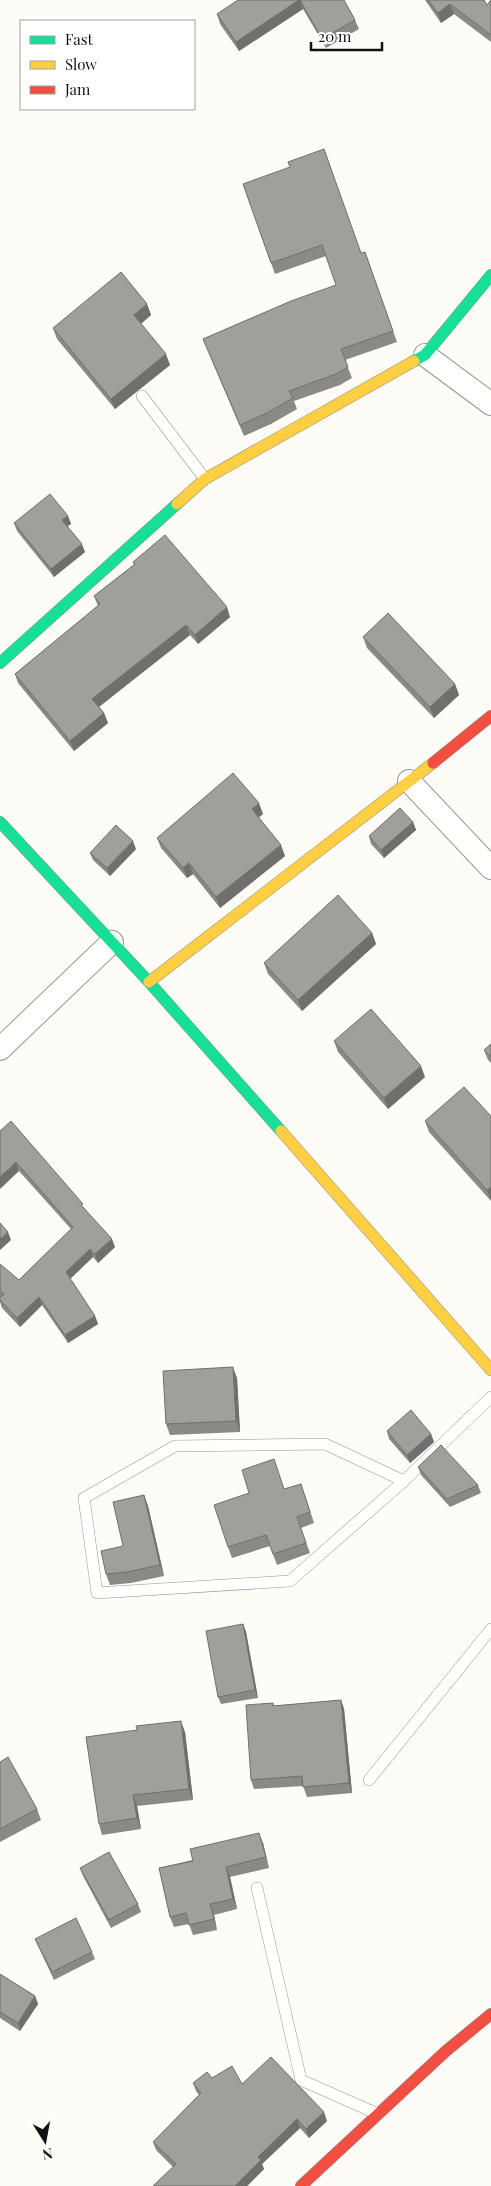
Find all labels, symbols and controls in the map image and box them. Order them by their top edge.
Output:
legend [20,20,195,110]
scale bar [311,20,382,52]
text: 20 m [318,26,352,46]
text: Fast [65,29,94,49]
text: Slow [65,54,97,74]
text: Jam [64,79,91,99]
north arrow [20,2116,70,2166]
text: N [41,2144,54,2165]

